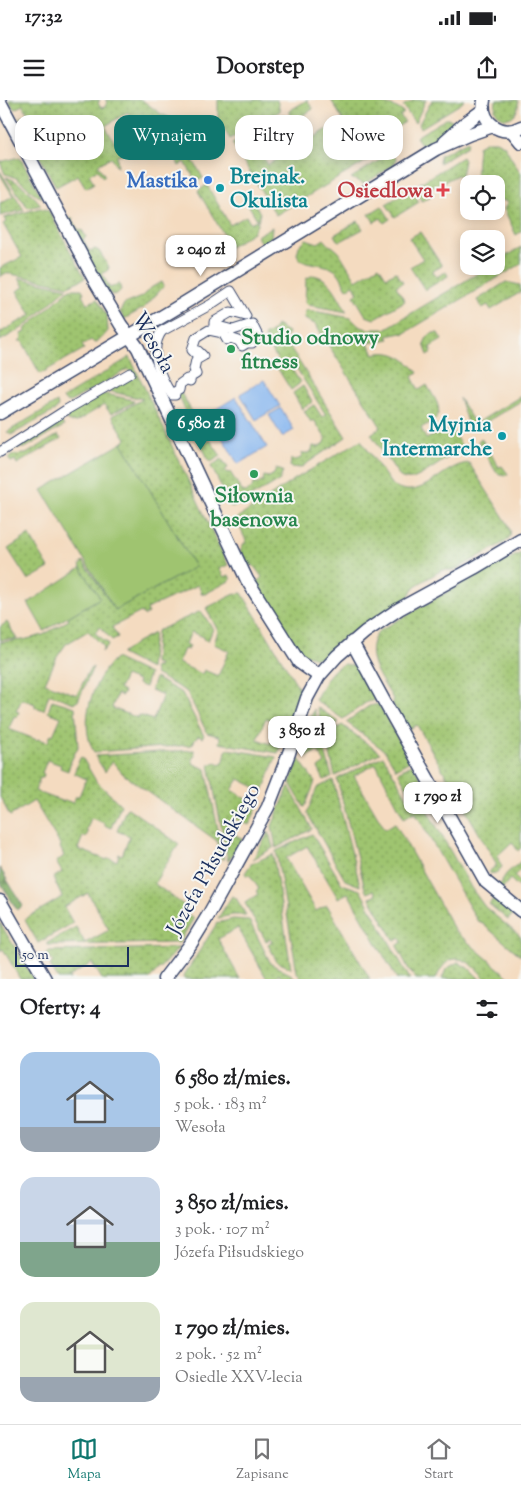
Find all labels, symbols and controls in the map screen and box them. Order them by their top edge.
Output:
text: 17:32 [25,4,63,31]
text: Doorstep [216,52,305,84]
icon: menu [20,54,48,82]
icon: share [473,54,501,82]
chip: Kupno [15,115,104,160]
chip: Wynajem [114,115,225,160]
chip: Filtry [235,115,313,160]
chip: Nowe [323,115,403,160]
place label: Brejnak. Okulista [230,163,308,217]
place label: Mastika [126,167,198,197]
marker: Mastika [202,174,214,186]
map controls [460,175,505,275]
button: locate [460,175,505,220]
place label: Osiedlowa [337,177,433,207]
marker: Brejnak. Okulista [214,182,226,194]
marker: Osiedlowa [437,184,449,196]
button: layers [460,230,505,275]
pin: 2 040 zł [149,234,253,277]
text: 2 040 zł [177,239,225,262]
street label: Wesoła [123,307,182,380]
place label: Studio odnowy fitness [241,324,380,378]
marker: Studio odnowy fitness [225,343,237,355]
pin: 6 580 zł [149,408,253,451]
place label: Myjnia Intermarche [382,411,492,465]
text: 6 580 zł [177,413,225,436]
marker: Myjnia Intermarche [496,430,508,442]
marker: Siłownia basenowa [248,468,260,480]
place label: Siłownia basenowa [209,482,298,536]
pin: 3 850 zł [250,716,354,758]
text: 3 850 zł [279,720,325,743]
street label: Józefa Piłsudskiego [160,779,269,942]
pin: 1 790 zł [386,782,490,824]
text: 1 790 zł [415,786,461,809]
scale bar [15,944,129,967]
text: 50 m [22,946,49,966]
text: Oferty: 4 [20,994,101,1024]
icon: filters [473,995,501,1023]
text: 6 580 zł/mies. [175,1064,291,1094]
icon: home [60,1072,120,1132]
text: 5 pok. · 183 m² [175,1094,267,1117]
text: Wesoła [175,1117,226,1140]
text: 3 850 zł/mies. [175,1189,289,1219]
icon: home [60,1197,120,1257]
text: 3 pok. · 107 m² [175,1219,270,1242]
text: Józefa Piłsudskiego [175,1242,304,1265]
text: 1 790 zł/mies. [175,1314,290,1344]
icon: home [60,1322,120,1382]
text: 2 pok. · 52 m² [175,1344,262,1367]
text: Osiedle XXV-lecia [175,1367,303,1390]
tab: Mapa [68,1435,101,1485]
tab: Zapisane [236,1435,289,1485]
tab: Start [424,1435,453,1485]

